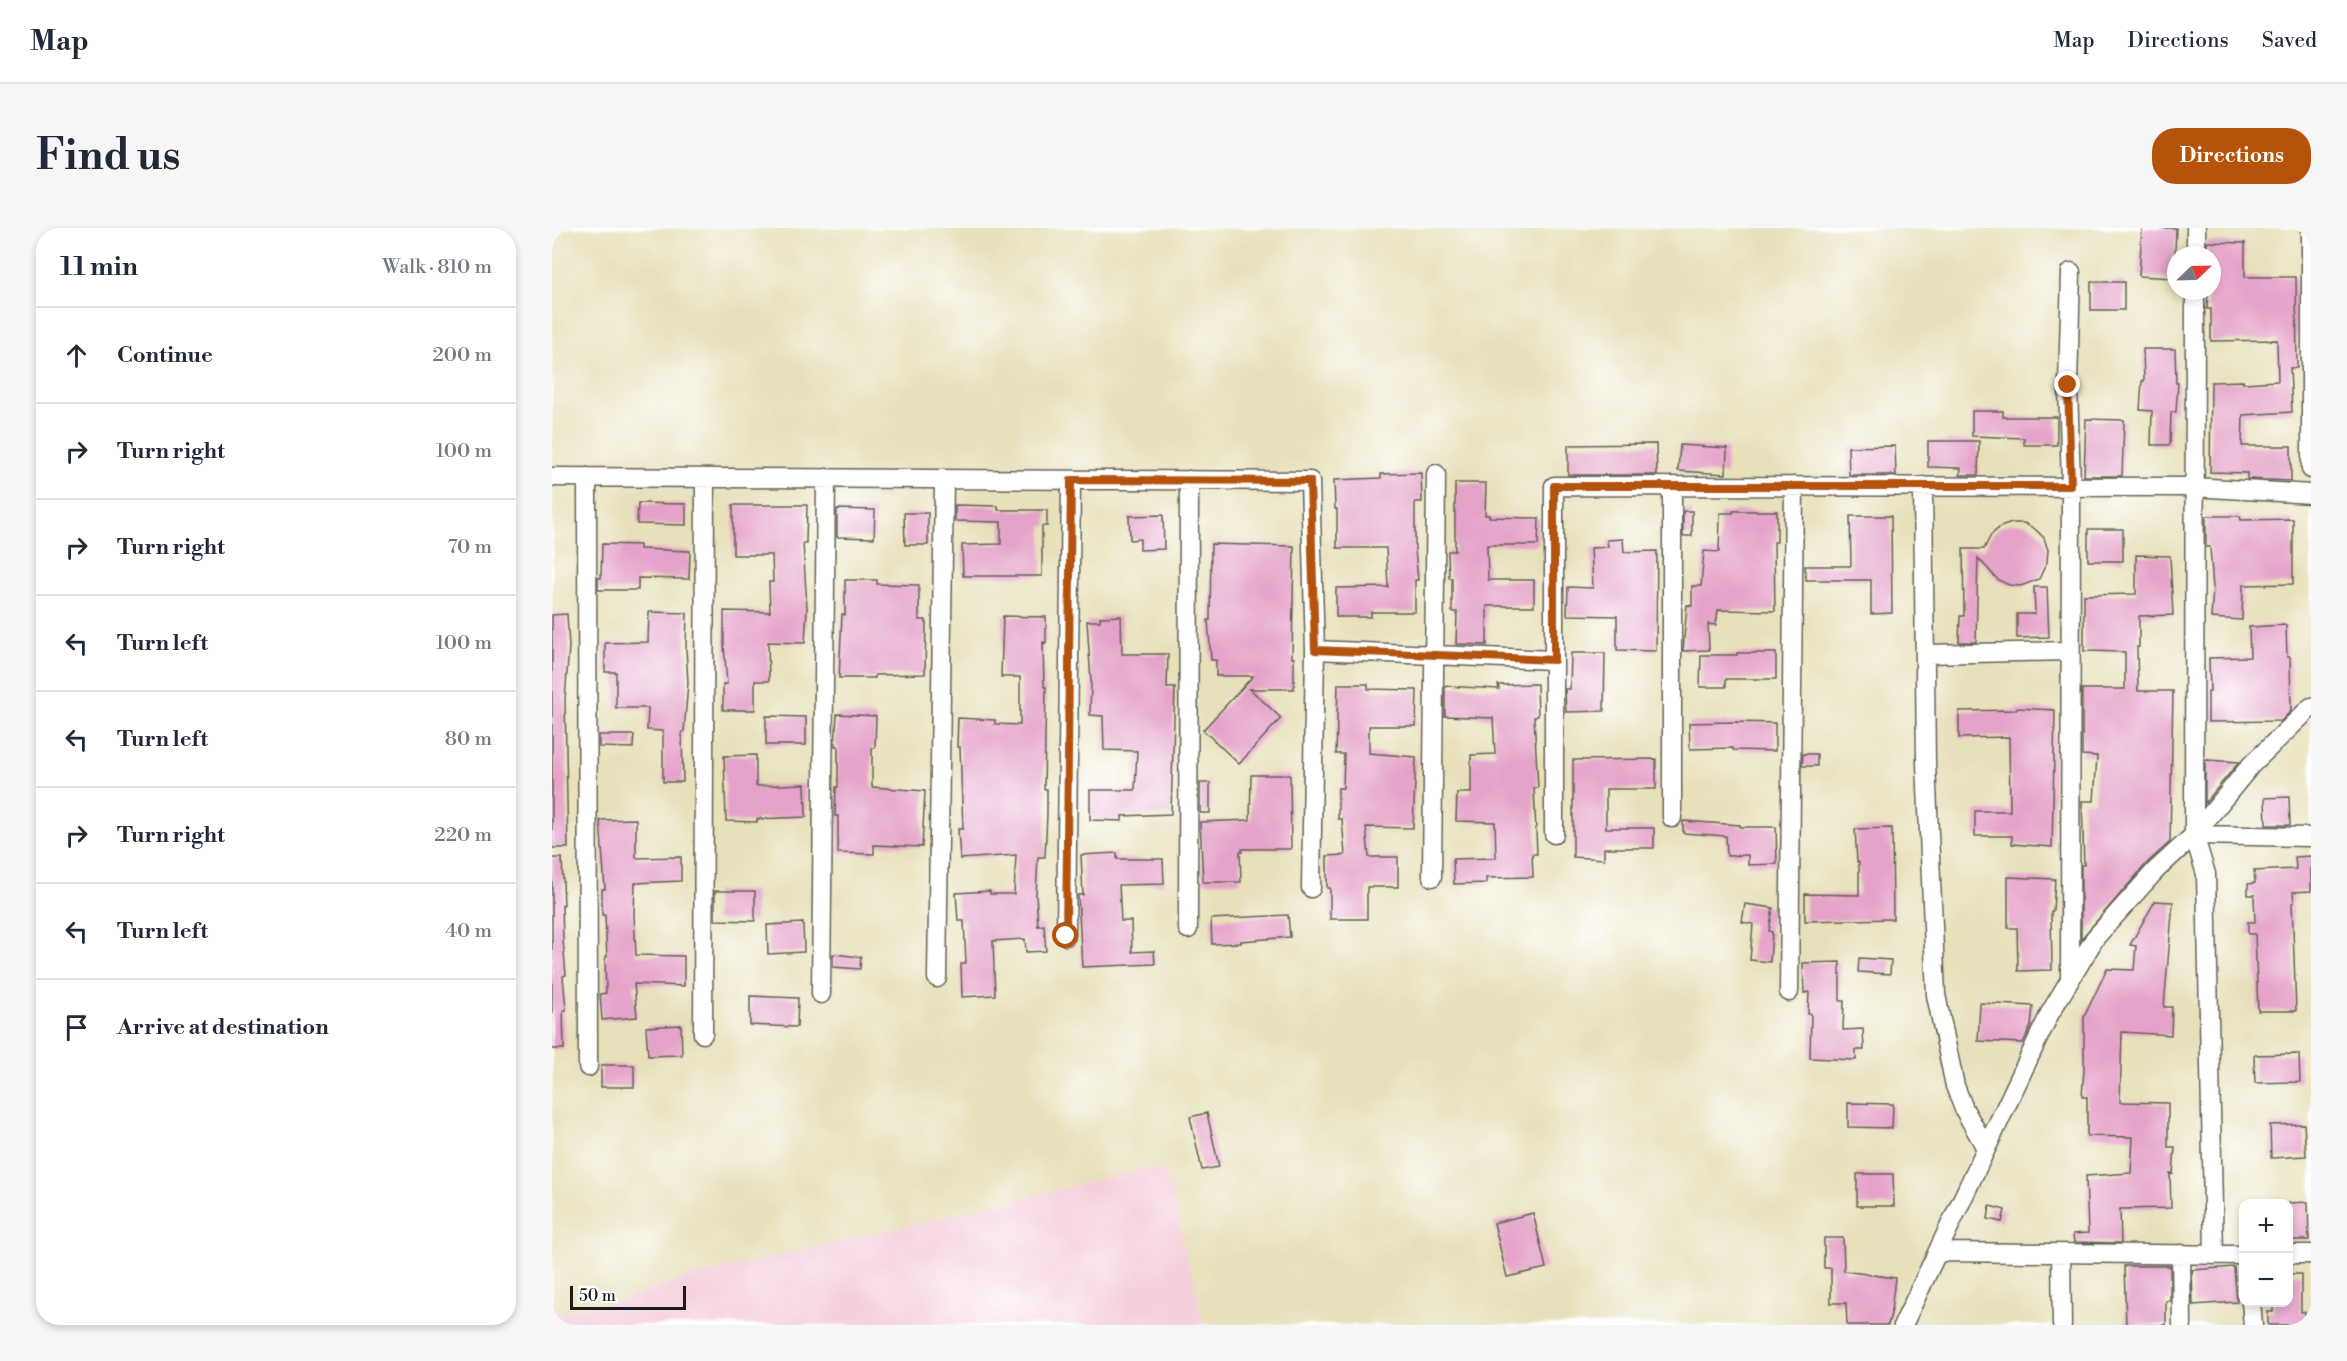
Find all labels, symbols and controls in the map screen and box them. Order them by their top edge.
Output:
text: Map [30,24,89,59]
text: Map [2053,28,2095,54]
text: Directions [2128,28,2229,54]
text: Saved [2262,28,2317,54]
button: Directions [2152,128,2311,184]
text: Find us [36,130,180,183]
north arrow [2167,246,2221,300]
text: 11 min [60,251,138,283]
text: Walk · 810 m [382,255,492,280]
icon: ahead [60,339,93,372]
text: Continue [117,342,213,369]
text: 200 m [432,343,492,368]
route end [2054,371,2080,397]
icon: right [60,435,93,468]
text: Turn right [117,438,225,465]
text: 100 m [436,439,492,464]
icon: right [60,531,93,564]
text: Turn right [117,534,225,561]
text: 70 m [448,535,492,560]
icon: left [60,627,93,660]
text: Turn left [117,630,208,657]
text: 100 m [436,631,492,656]
icon: left [60,723,93,756]
text: Turn left [117,726,208,753]
text: 80 m [445,727,492,752]
icon: right [60,819,93,852]
text: Turn right [117,822,225,849]
text: 220 m [434,823,492,848]
icon: left [60,915,93,948]
text: Turn left [117,918,208,945]
text: 40 m [445,919,492,944]
route start [1052,922,1078,948]
icon: arrive [60,1011,93,1044]
text: Arrive at destination [117,1014,329,1041]
map controls [2239,1199,2293,1307]
button: + [2239,1199,2293,1253]
button: − [2239,1253,2293,1307]
scale bar [570,1283,686,1310]
text: 50 m [579,1286,616,1306]

